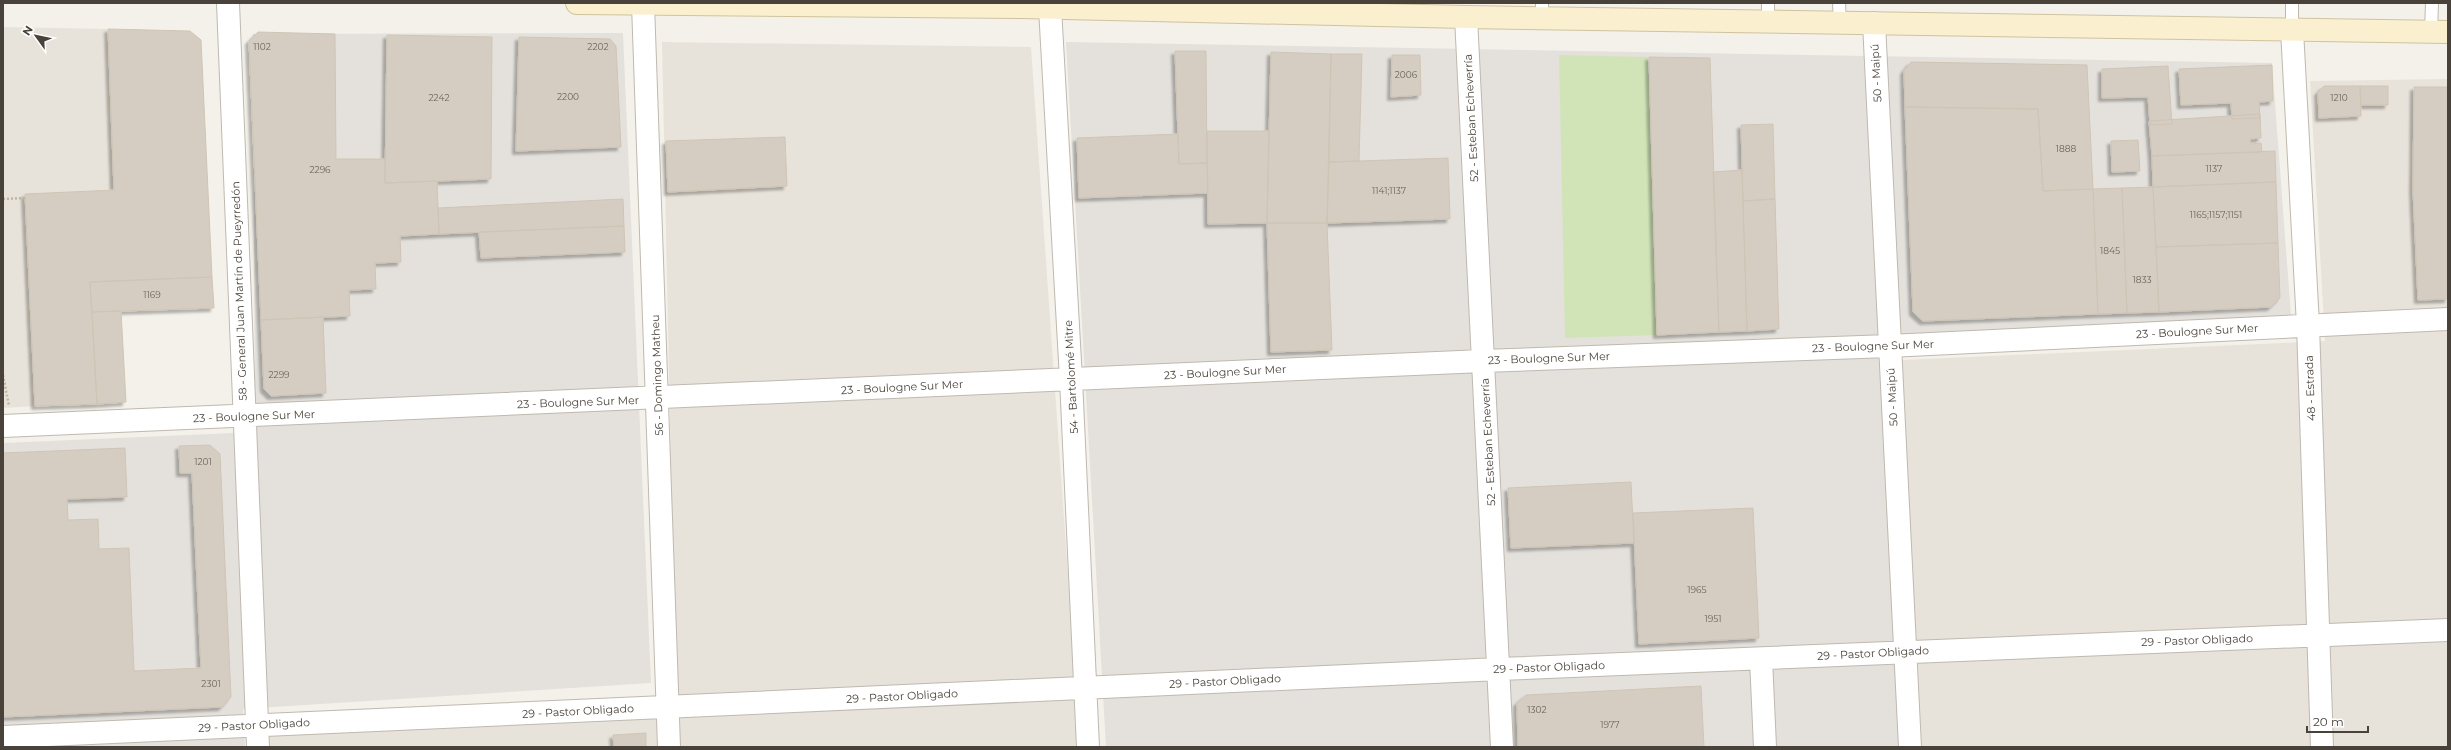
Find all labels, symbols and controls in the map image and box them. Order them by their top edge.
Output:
north arrow [16,16,56,56]
text: N [19,23,36,38]
house number: 1102 [253,41,271,52]
house number: 2202 [587,41,609,52]
street label: 50 - Maipú [1867,44,1885,102]
street label: 52 - Esteban Echeverría [1461,54,1481,182]
house number: 2006 [1395,69,1418,80]
house number: 2200 [557,91,579,102]
house number: 2242 [428,92,450,103]
house number: 1210 [2330,92,2348,103]
house number: 1888 [2056,143,2076,154]
house number: 1137 [2206,163,2222,174]
house number: 2296 [309,164,331,175]
street label: 58 - General Juan Martín de Pueyrredón [228,181,250,401]
house number: 1141;1137 [1372,185,1406,196]
house number: 1165;1157;1151 [2190,209,2242,220]
house number: 1845 [2100,245,2120,256]
house number: 1833 [2132,274,2152,285]
house number: 1169 [143,289,161,300]
street label: 56 - Domingo Matheu [648,314,666,436]
street label: 54 - Bartolomé Mitre [1061,319,1081,434]
street label: 23 - Boulogne Sur Mer [2136,321,2258,341]
street label: 23 - Boulogne Sur Mer [1812,337,1934,355]
street label: 23 - Boulogne Sur Mer [1488,349,1610,367]
street label: 48 - Estrada [2302,355,2318,421]
street label: 23 - Boulogne Sur Mer [1164,362,1286,382]
street label: 50 - Maipú [1883,368,1901,426]
house number: 2299 [268,369,290,380]
street label: 23 - Boulogne Sur Mer [841,377,963,397]
street label: 52 - Esteban Echeverría [1478,378,1498,506]
street label: 23 - Boulogne Sur Mer [517,393,639,411]
street label: 23 - Boulogne Sur Mer [193,407,315,425]
house number: 1201 [194,456,212,467]
house number: 1965 [1687,584,1707,595]
house number: 1951 [1704,613,1722,624]
street label: 29 - Pastor Obligado [2141,631,2253,649]
street label: 29 - Pastor Obligado [1817,643,1929,663]
street label: 29 - Pastor Obligado [1493,658,1605,676]
street label: 29 - Pastor Obligado [1169,671,1281,691]
house number: 2301 [201,678,221,689]
street label: 29 - Pastor Obligado [846,686,958,706]
street label: 29 - Pastor Obligado [522,701,634,721]
house number: 1302 [1527,704,1547,715]
scale bar [2307,708,2368,734]
text: 20 m [2313,714,2344,729]
street label: 29 - Pastor Obligado [198,715,310,735]
house number: 1977 [1600,719,1620,730]

